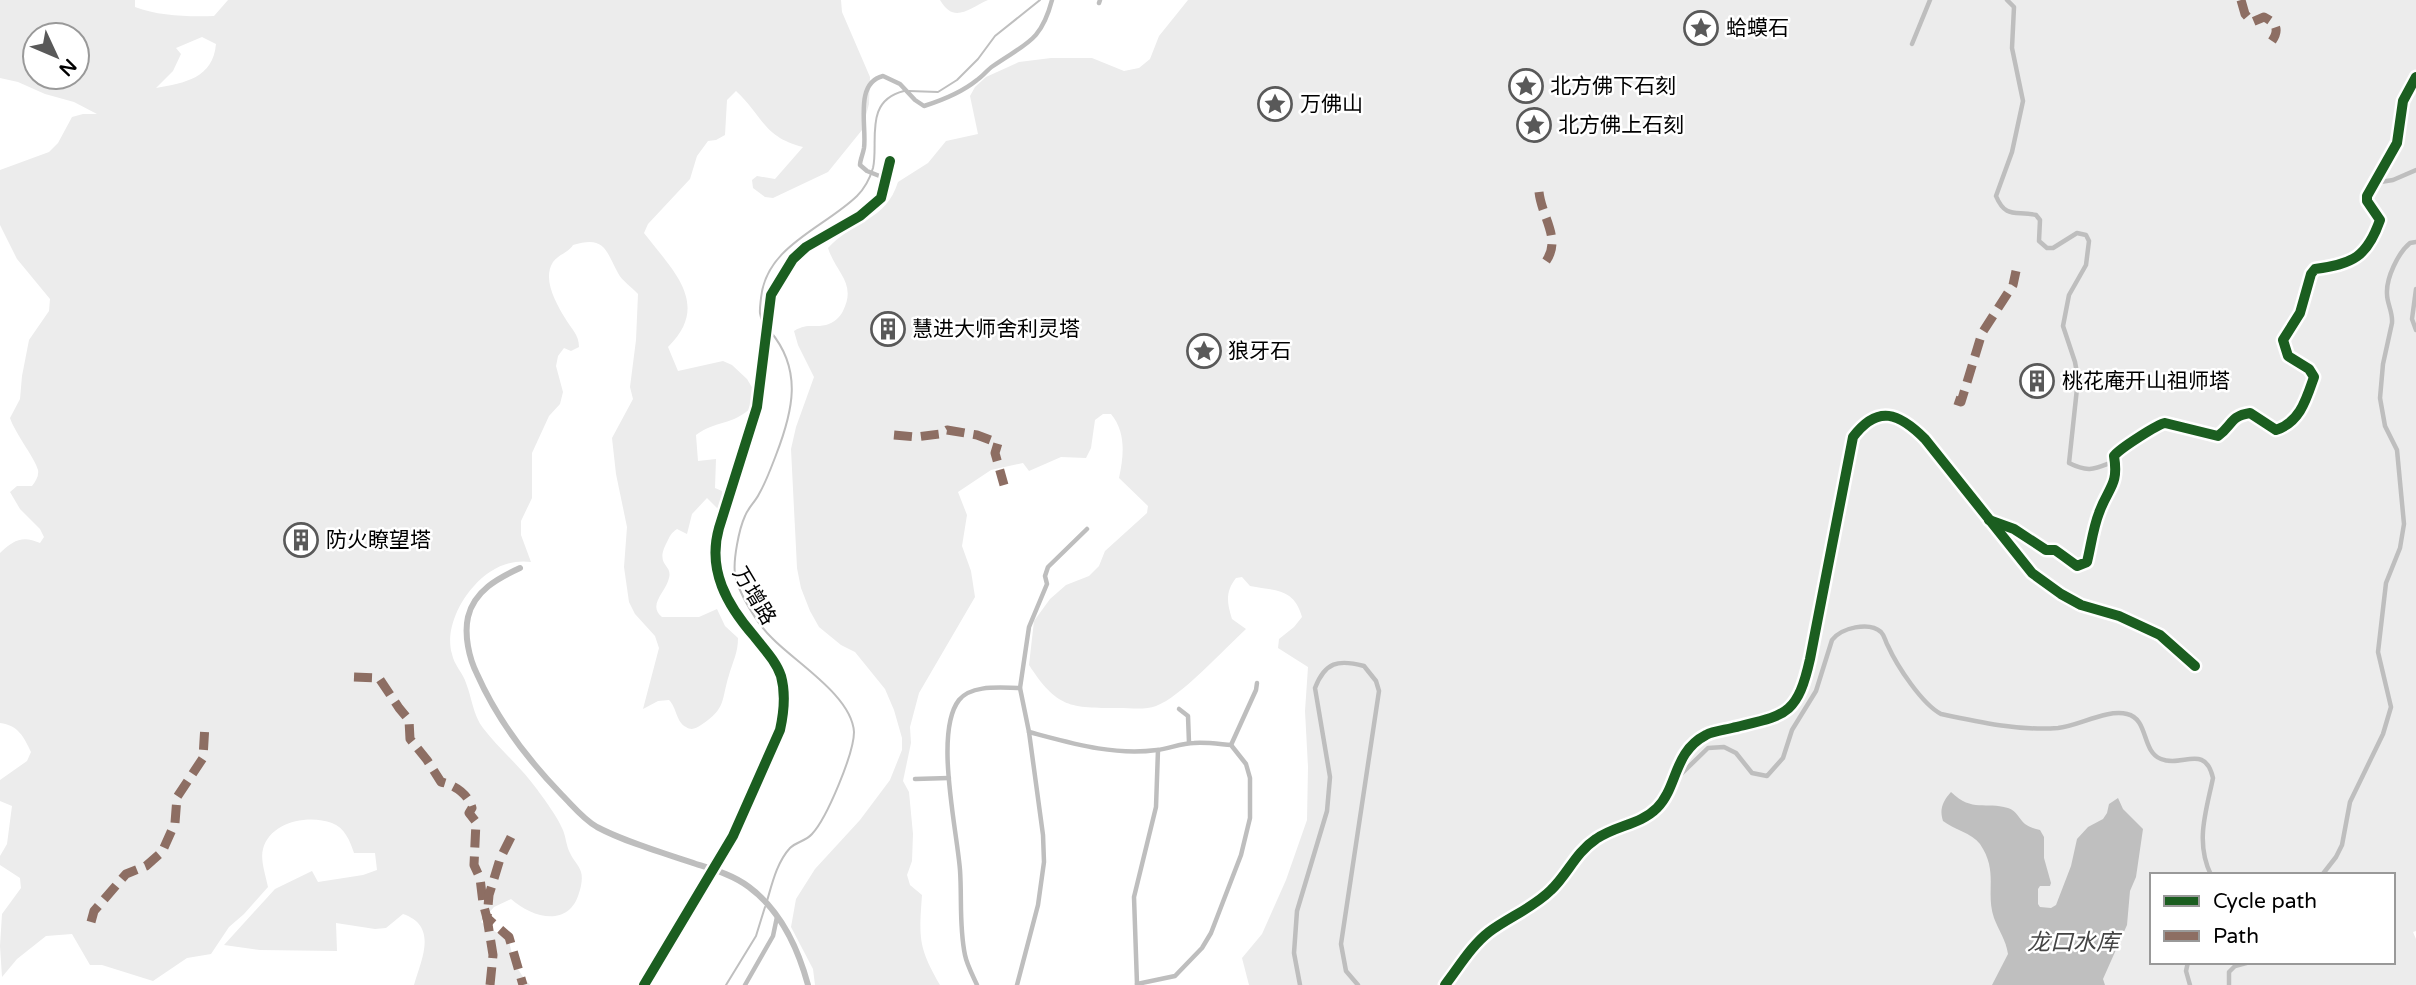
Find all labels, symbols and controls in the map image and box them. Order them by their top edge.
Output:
place icon: 蛤蟆石 [1682,9,1720,47]
place label: 蛤蟆石 [1726,16,1789,41]
north arrow [21,21,91,91]
text: N [54,54,81,80]
place icon: 北方佛下石刻 [1507,67,1545,105]
place label: 北方佛下石刻 [1550,74,1676,99]
place icon: 万佛山 [1256,85,1294,123]
place label: 万佛山 [1300,92,1363,117]
place icon: 北方佛上石刻 [1515,106,1553,144]
place label: 北方佛上石刻 [1558,113,1684,138]
building icon: 慧进大师舍利灵塔 [869,310,907,348]
place label: 慧进大师舍利灵塔 [912,317,1080,342]
place icon: 狼牙石 [1185,332,1223,370]
place label: 狼牙石 [1228,339,1291,364]
building icon: 桃花庵开山祖师塔 [2018,362,2056,400]
place label: 桃花庵开山祖师塔 [2062,369,2230,394]
building icon: 防火瞭望塔 [282,521,320,559]
place label: 防火瞭望塔 [326,528,431,553]
street label: 万增路 [727,563,781,629]
legend [2150,873,2395,964]
text: Cycle path [2213,889,2317,914]
text: Path [2213,924,2259,949]
water label: 龙口水库 [2027,929,2123,957]

